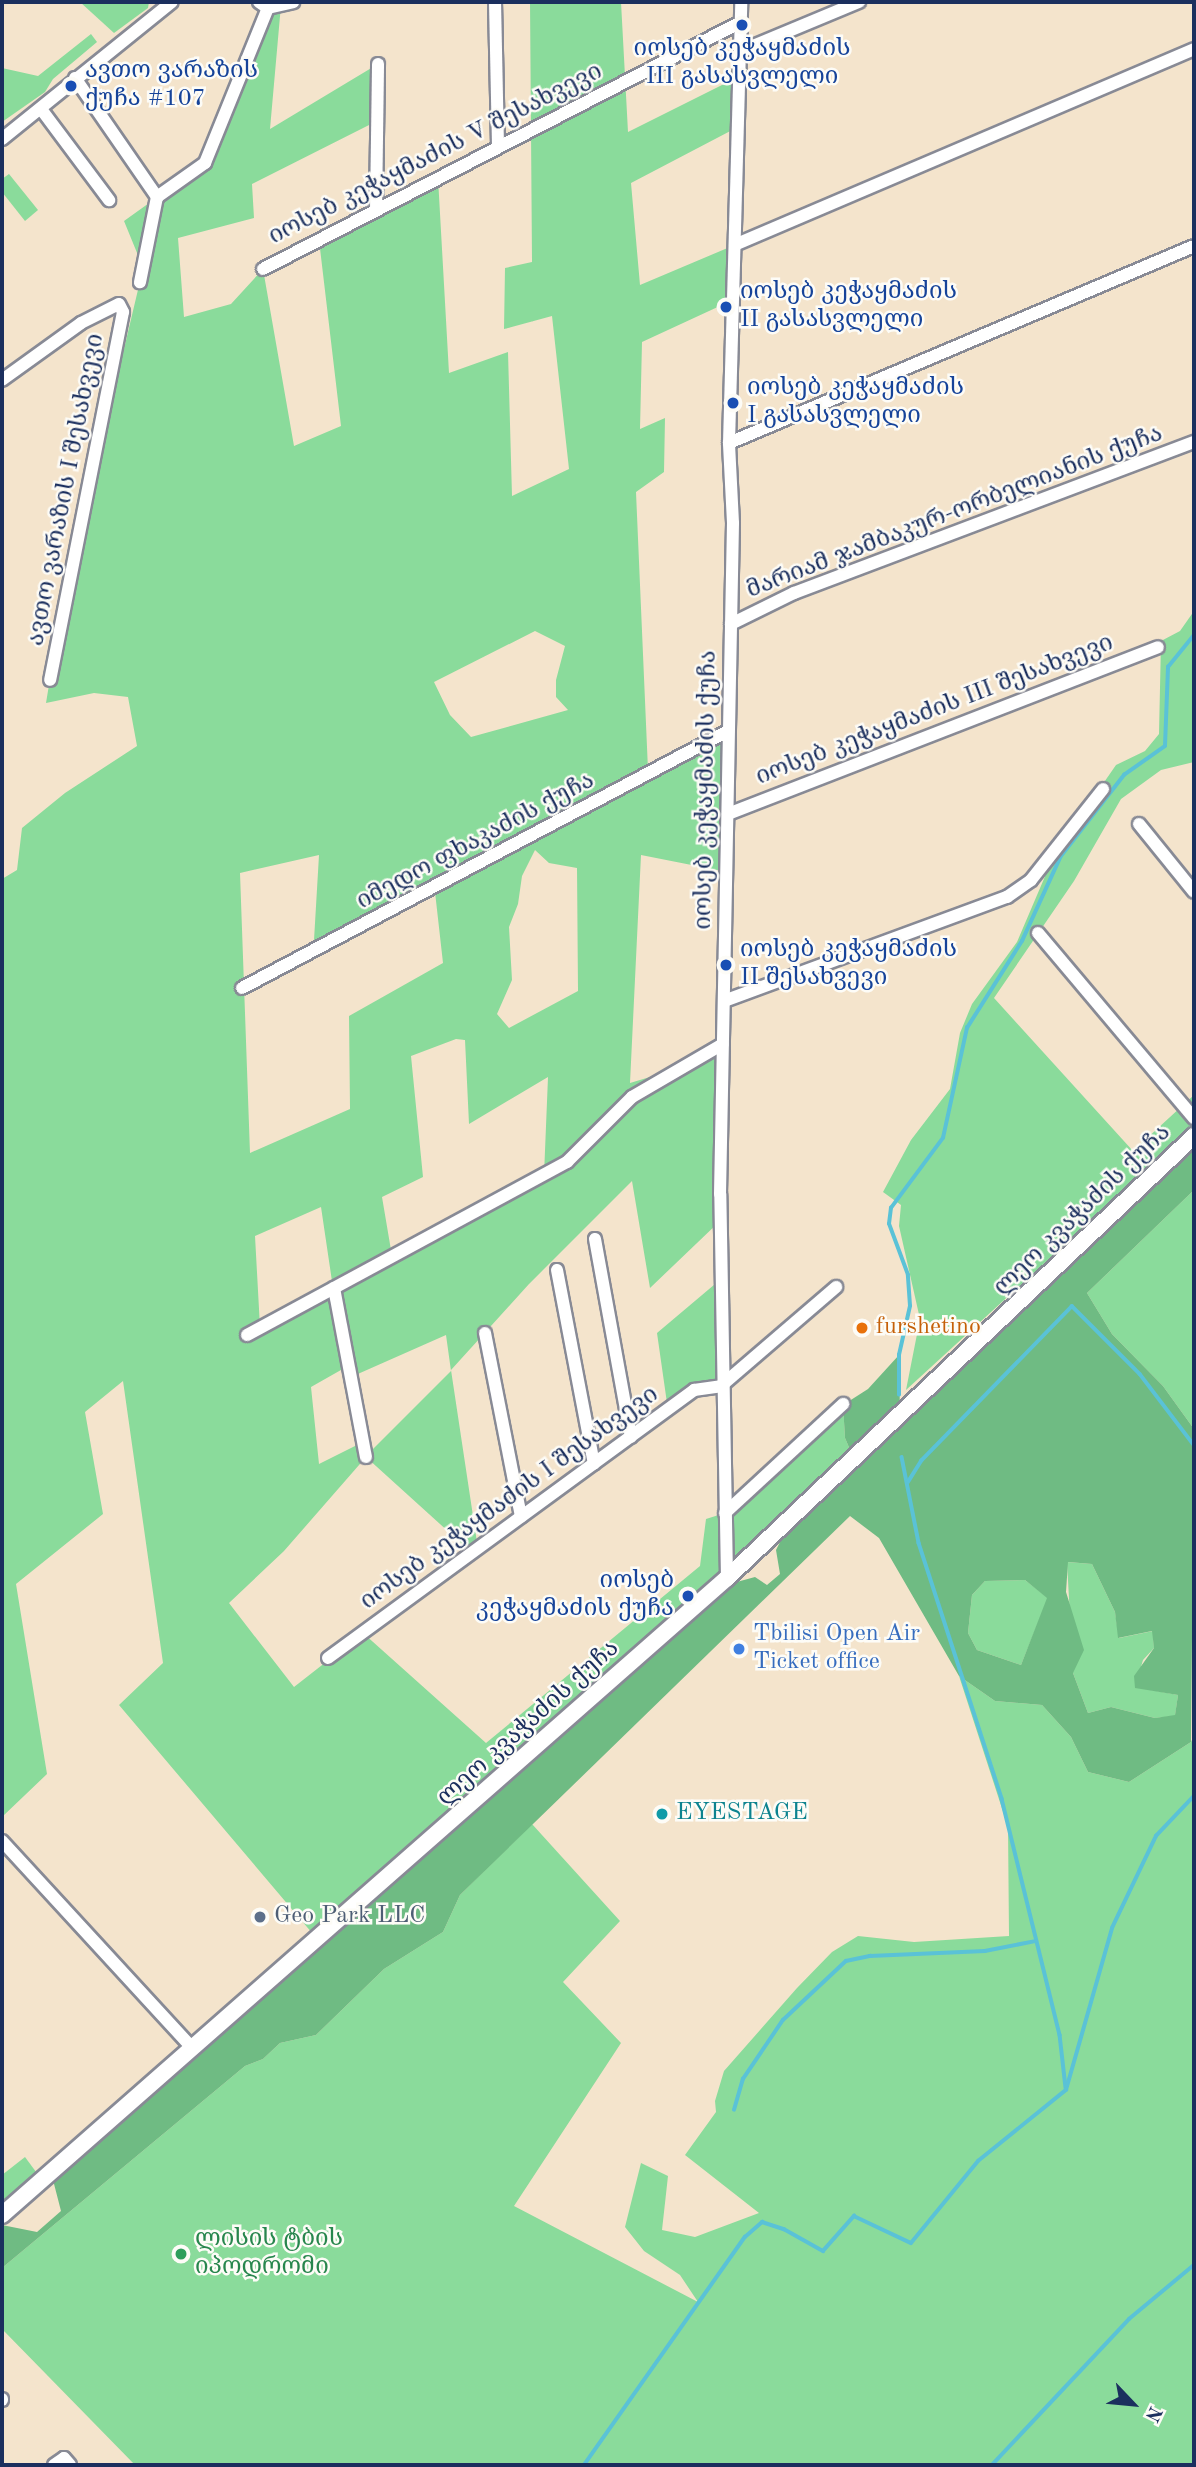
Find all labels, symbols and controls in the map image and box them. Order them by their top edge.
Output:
marker: იოსებ კეჭაყმაძის III გასასვლელი [734,17,750,33]
place label: იოსებ კეჭაყმაძის III გასასვლელი [634,36,850,92]
place label: ავთო ვარაზის ქუჩა #107 [85,58,258,114]
street label: იოსებ კეჭაყმაძის V შესახვევი [264,58,608,252]
marker: ავთო ვარაზის ქუჩა #107 [63,78,79,94]
place label: იოსებ კეჭაყმაძის II გასასვლელი [740,279,957,335]
marker: იოსებ კეჭაყმაძის II გასასვლელი [718,299,734,315]
street label: ავთო ვარაზის I შესახვევი [23,331,111,649]
place label: იოსებ კეჭაყმაძის I გასასვლელი [747,375,964,431]
marker: იოსებ კეჭაყმაძის I გასასვლელი [725,395,741,411]
street label: მარიამ ჯამბაკურ-ორბელიანის ქუჩა [743,420,1167,606]
street label: იოსებ კეჭაყმაძის III შესახვევი [752,629,1118,793]
street label: იოსებ კეჭაყმაძის ქუჩა [690,650,724,930]
street label: იმედო ფხაკაძის ქუჩა [352,767,600,917]
place label: იოსებ კეჭაყმაძის II შესახვევი [740,937,957,993]
marker: იოსებ კეჭაყმაძის II შესახვევი [718,957,734,973]
street label: ლეო კვაჭაძის ქუჩა [989,1119,1177,1303]
place label: furshetino [876,1314,981,1342]
marker: furshetino [854,1320,870,1336]
street label: იოსებ კეჭაყმაძის I შესახვევი [355,1381,665,1617]
place label: იოსებ კეჭაყმაძის ქუჩა [476,1568,674,1624]
marker: იოსებ კეჭაყმაძის ქუჩა [680,1588,696,1604]
place label: Tbilisi Open Air Ticket office [753,1621,920,1677]
street label: ლეო კვაჭაძის ქუჩა [432,1635,626,1813]
marker: Tbilisi Open Air Ticket office [731,1641,747,1657]
place label: EYESTAGE [676,1800,808,1828]
marker: EYESTAGE [654,1806,670,1822]
place label: Geo Park LLC [274,1903,425,1931]
marker: Geo Park LLC [252,1909,268,1925]
place label: ლისის ტბის იპოდრომი [195,2226,343,2282]
marker: ლისის ტბის იპოდრომი [173,2246,189,2262]
north arrow [1098,2369,1168,2439]
text: N [1141,2403,1164,2424]

